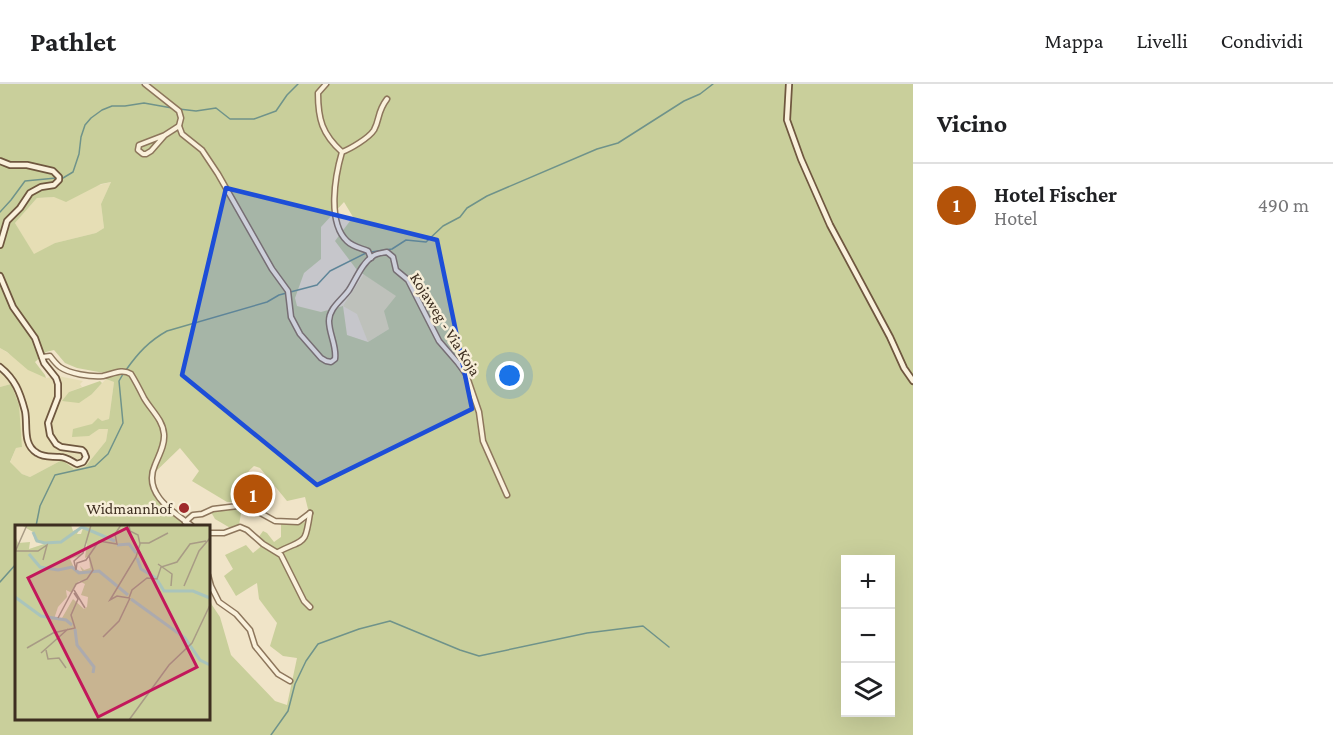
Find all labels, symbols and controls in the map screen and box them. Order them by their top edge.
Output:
text: Pathlet [30,26,116,57]
text: Mappa [1045,29,1103,53]
text: Livelli [1136,29,1188,53]
text: Condividi [1221,29,1303,53]
text: Vicino [937,109,1007,138]
text: Hotel Fischer [994,182,1117,207]
text: 1 [953,194,960,216]
text: 490 m [1258,194,1309,216]
text: Hotel [994,207,1038,229]
street label: Kojaweg - Via Koja [406,270,484,380]
your location [495,361,524,390]
pin: 1 [234,472,272,516]
place label: Widmannhof [86,500,173,517]
marker: Widmannhof [177,501,191,515]
inset map [15,525,210,720]
map controls [841,555,895,717]
button: + [841,555,895,609]
button: − [841,609,895,663]
button: layers [841,663,895,717]

